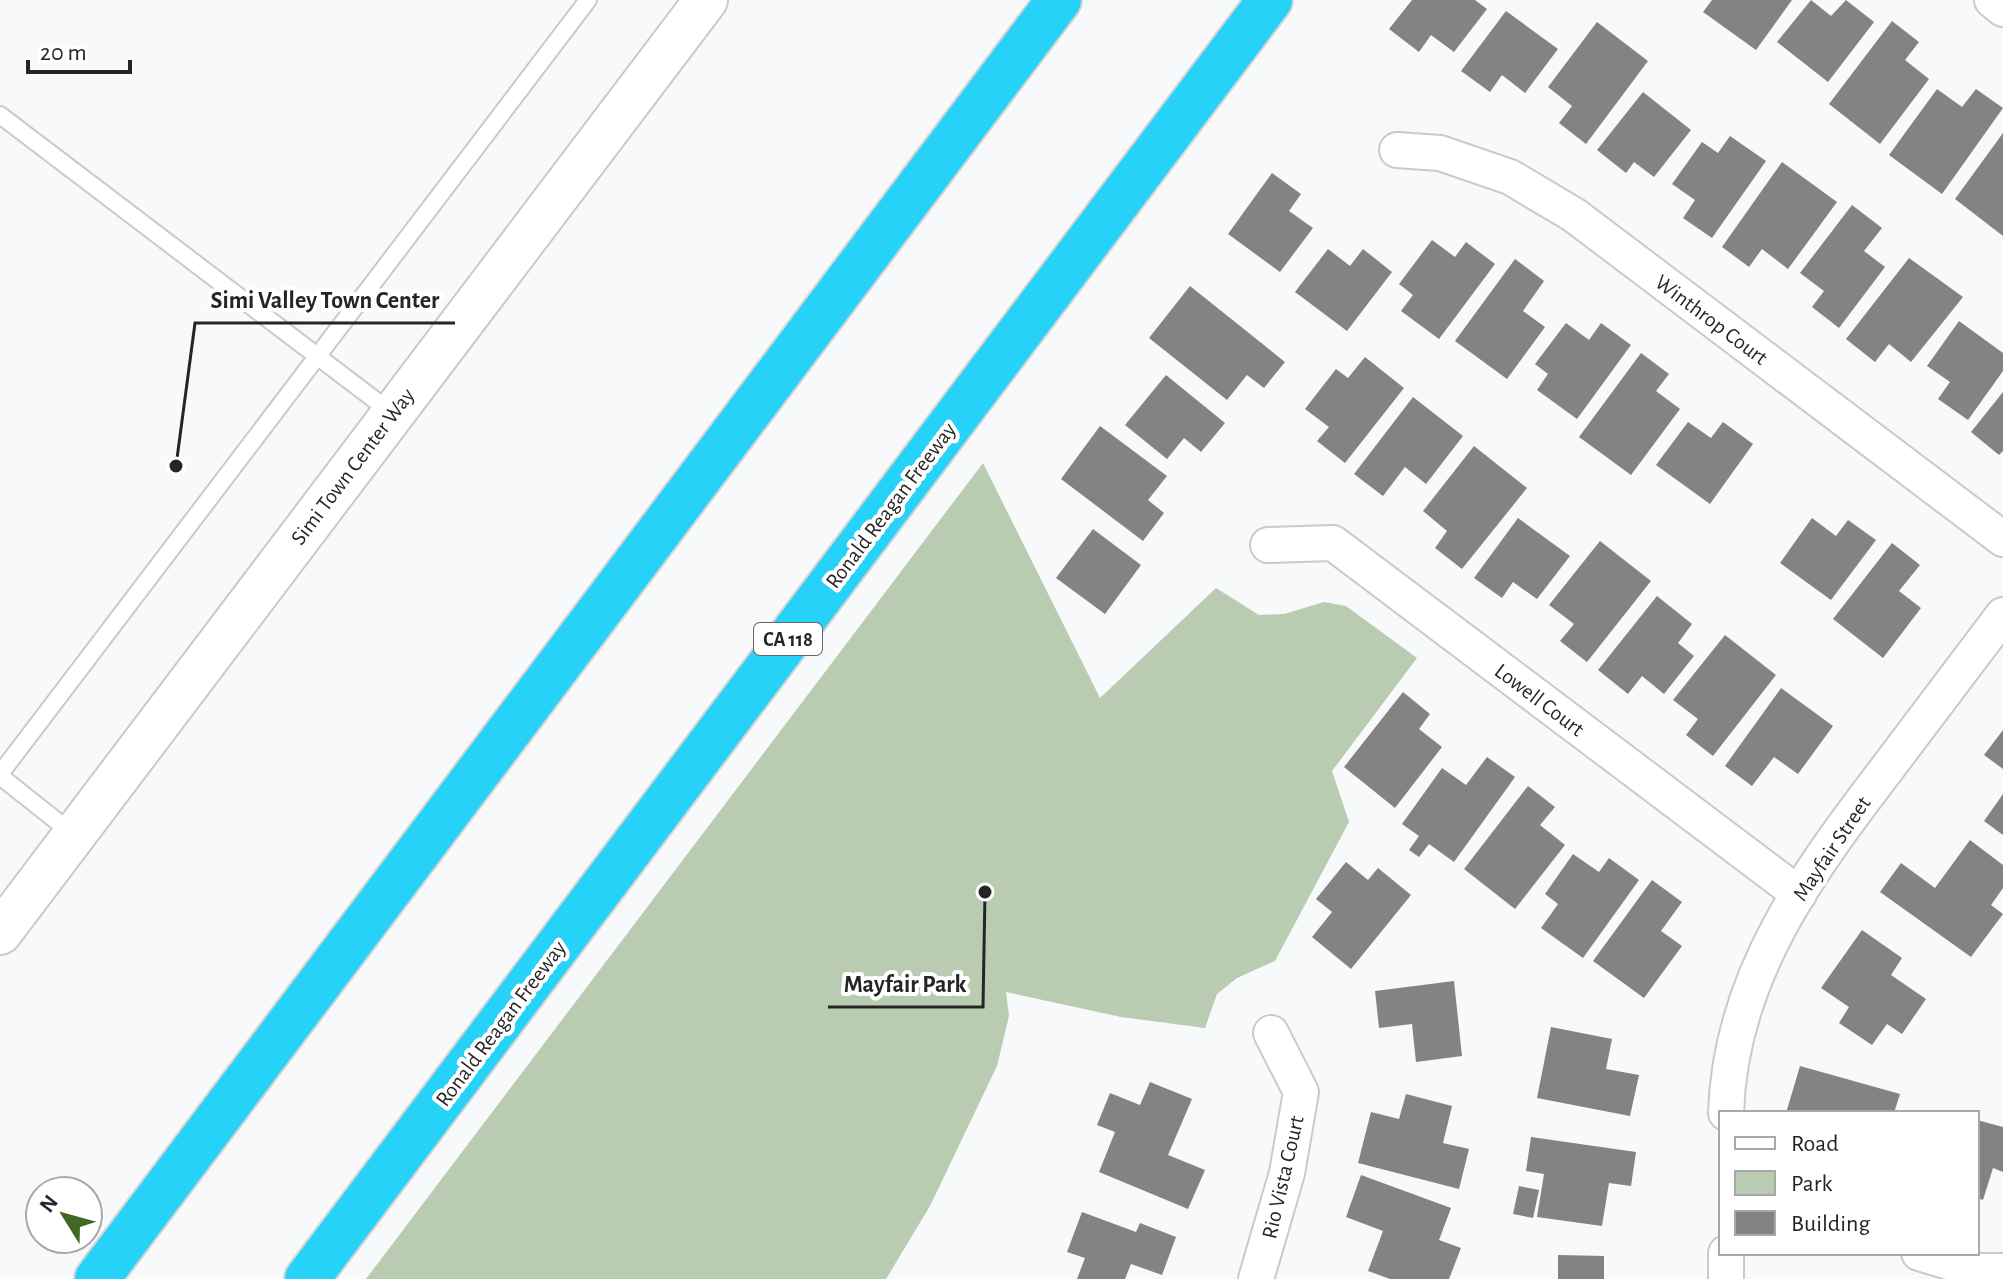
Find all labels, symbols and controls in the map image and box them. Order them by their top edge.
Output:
scale bar [28,24,130,74]
text: 20 m [40,41,87,65]
street label: Winthrop Court [1651,271,1772,369]
callout: Simi Valley Town Center [195,275,455,323]
text: Simi Valley Town Center [211,289,440,313]
street label: Simi Town Center Way [287,384,419,549]
street label: Ronald Reagan Freeway [822,418,960,592]
road number: CA 118 [754,623,822,655]
street label: Lowell Court [1491,659,1588,740]
street label: Mayfair Street [1789,792,1875,905]
street label: Ronald Reagan Freeway [432,936,570,1110]
callout: Mayfair Park [828,959,983,1007]
text: Mayfair Park [844,973,966,997]
legend [1719,1111,1979,1255]
street label: Rio Vista Court [1258,1114,1308,1241]
text: Road [1791,1132,1839,1156]
text: Park [1791,1172,1832,1196]
north arrow [24,1175,104,1255]
text: N [35,1191,62,1216]
text: Building [1791,1212,1870,1236]

